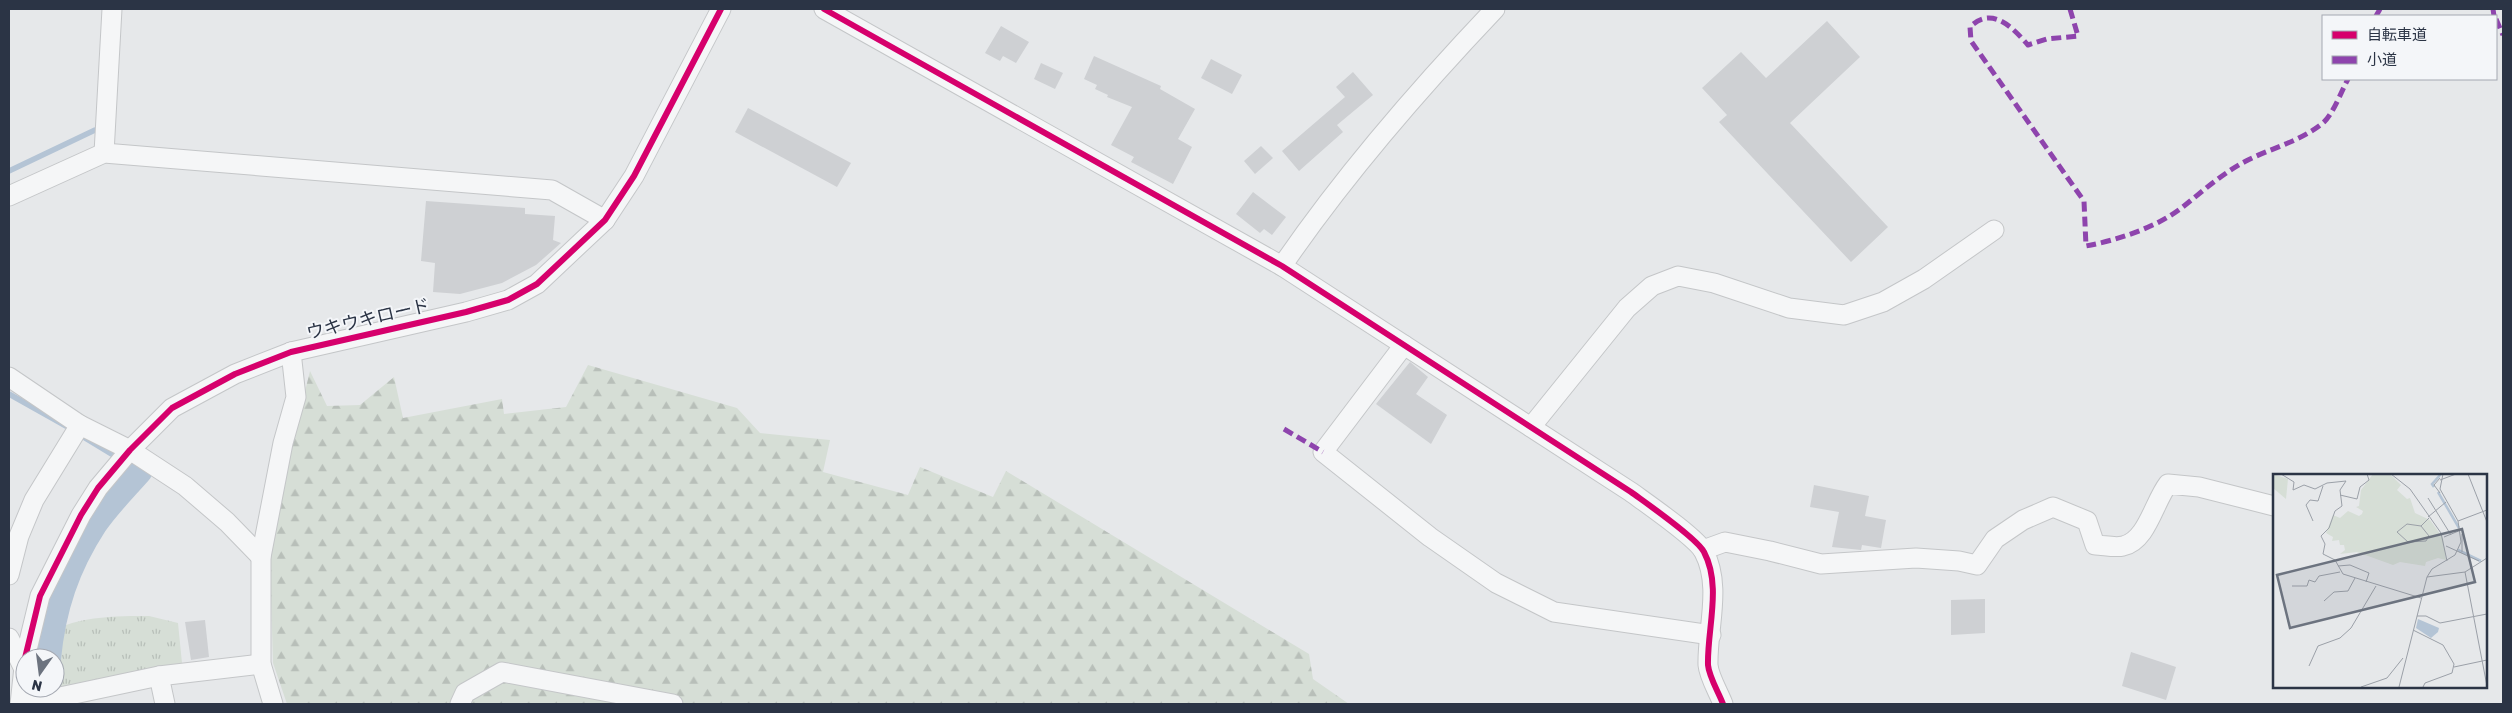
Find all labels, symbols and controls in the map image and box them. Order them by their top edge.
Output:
legend [2322,15,2497,80]
text: 自転車道 [2367,26,2427,44]
text: 小道 [2367,51,2397,69]
street label: ウキウキロード [304,294,432,344]
inset map [2273,474,2487,688]
north arrow [15,648,65,698]
text: N [30,676,44,695]

